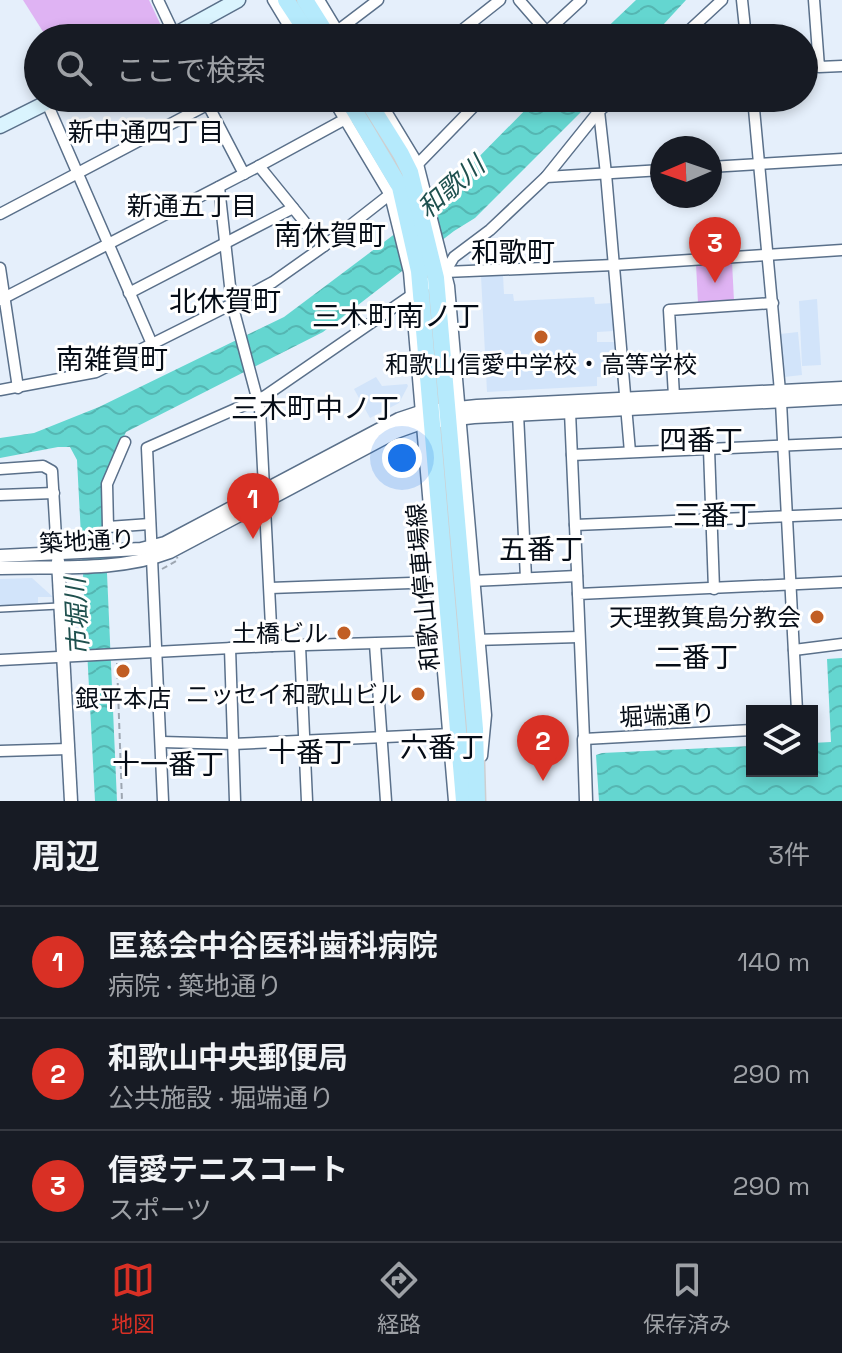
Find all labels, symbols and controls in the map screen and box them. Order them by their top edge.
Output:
search box [24,24,818,112]
icon: search [52,46,96,90]
text: ここで検索 [116,51,266,90]
district label: 新中通四丁目 [68,115,224,149]
north arrow [650,136,722,208]
water label: 和歌川 [410,147,494,225]
district label: 新通五丁目 [127,189,257,223]
district label: 南休賀町 [274,217,386,253]
pin: 3 [689,217,741,283]
district label: 和歌町 [471,234,555,270]
district label: 北休賀町 [169,283,281,319]
district label: 三木町南ノ丁 [312,298,480,334]
marker: 和歌山信愛中学校・高等学校 [532,328,550,346]
district label: 南雑賀町 [56,341,168,377]
place label: 和歌山信愛中学校・高等学校 [385,349,697,380]
district label: 三木町中ノ丁 [231,390,399,426]
district label: 四番丁 [659,422,743,458]
your location [382,438,422,478]
pin: 1 [227,473,279,539]
district label: 三番丁 [673,497,757,533]
street label: 和歌山停車場線 [400,502,446,672]
street label: 築地通り [38,523,136,559]
district label: 五番丁 [499,531,583,567]
water label: 市堀川 [58,574,96,657]
place label: 天理教箕島分教会 [609,602,801,633]
marker: 天理教箕島分教会 [808,608,826,626]
place label: 土橋ビル [232,618,328,649]
marker: 土橋ビル [335,624,353,642]
district label: 二番丁 [654,639,738,675]
marker: 銀平本店 [114,662,132,680]
place label: ニッセイ和歌山ビル [186,679,402,710]
place label: 銀平本店 [75,683,171,714]
marker: ニッセイ和歌山ビル [409,685,427,703]
street label: 堀端通り [618,697,716,733]
map controls [746,705,818,777]
button: layers [746,705,818,777]
pin: 2 [517,715,569,781]
district label: 六番丁 [400,729,484,765]
district label: 十番丁 [268,734,352,770]
district label: 十一番丁 [112,746,224,782]
text: 周辺 [32,835,100,878]
text: 3件 [768,838,810,872]
text: 匡慈会中谷医科歯科病院 [108,926,438,965]
text: 1 [52,945,64,979]
text: 140 m [737,945,810,979]
text: 病院 · 築地通り [108,969,282,1003]
text: 和歌山中央郵便局 [108,1038,348,1077]
text: 2 [50,1057,66,1091]
text: 290 m [733,1057,810,1091]
text: 公共施設 · 堀端通り [108,1081,334,1115]
text: 信愛テニスコート [108,1150,348,1189]
text: 3 [50,1169,66,1203]
text: 290 m [733,1169,810,1203]
text: スポーツ [108,1193,211,1227]
tab: 地図 [111,1258,155,1338]
tab: 経路 [377,1258,421,1338]
tab: 保存済み [643,1258,731,1338]

